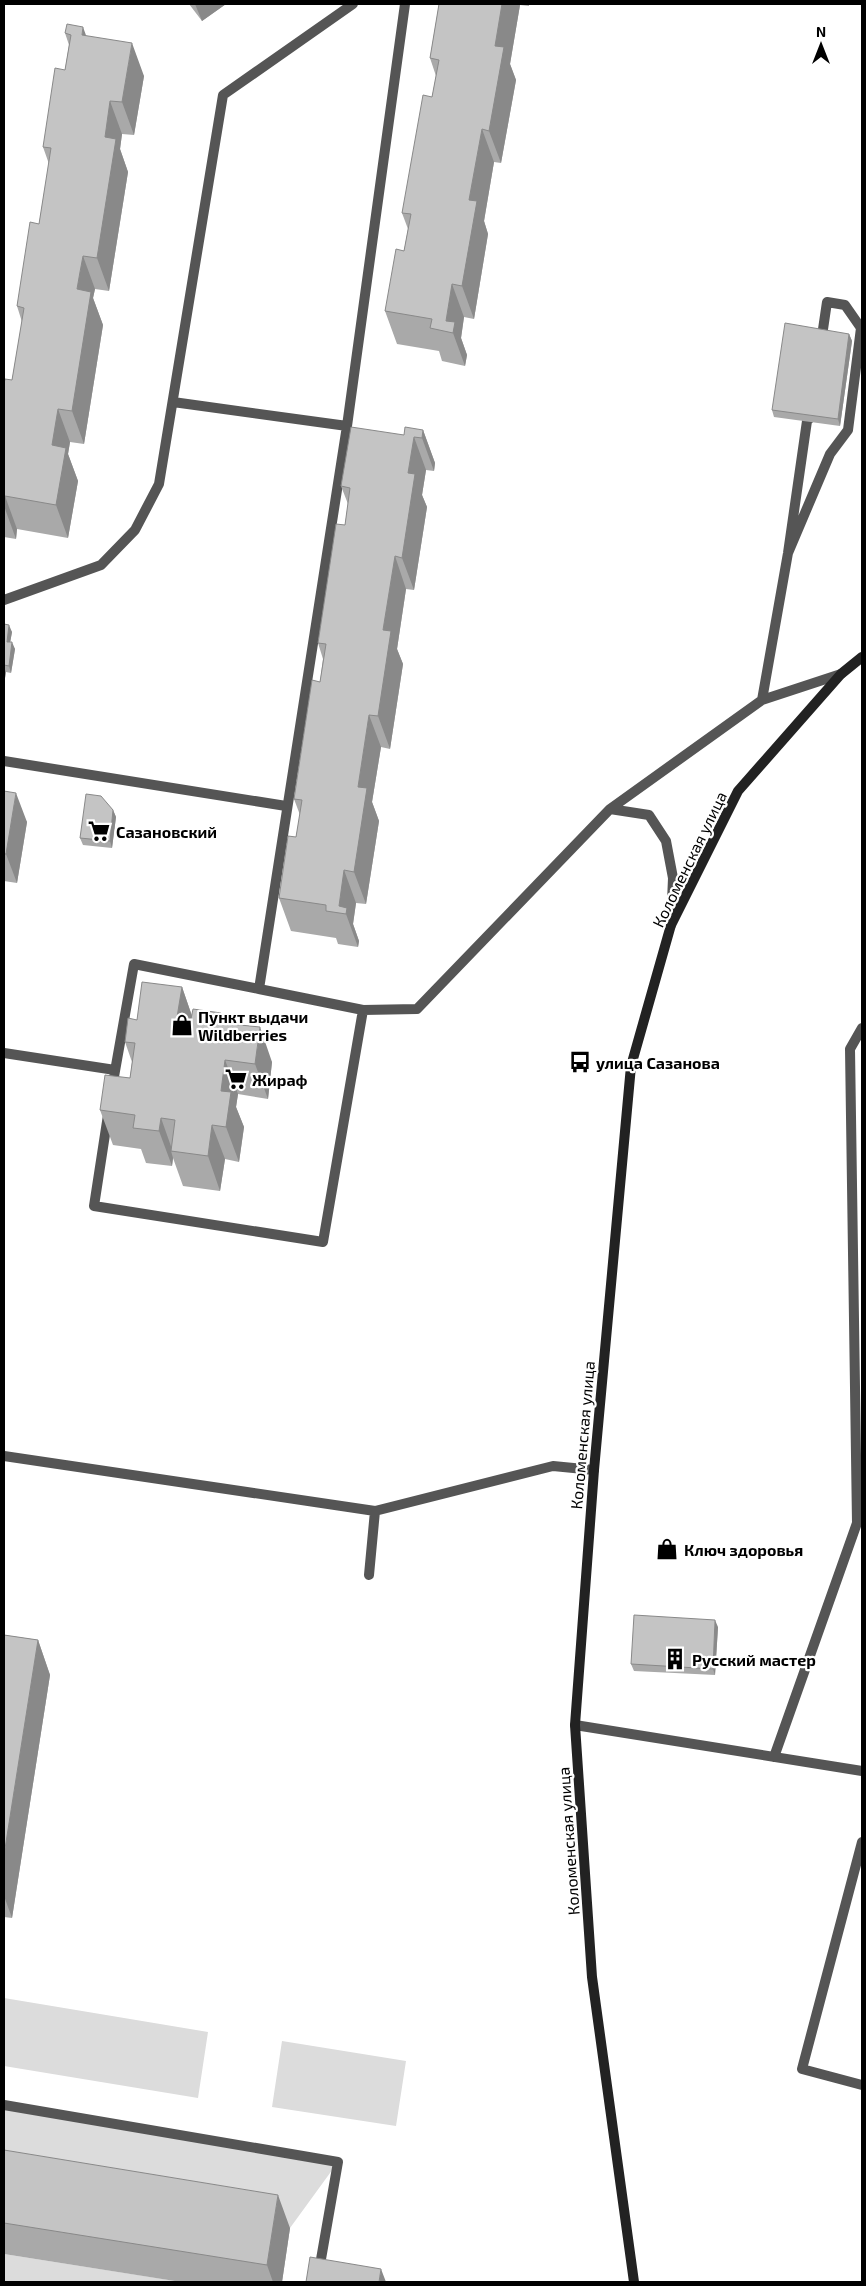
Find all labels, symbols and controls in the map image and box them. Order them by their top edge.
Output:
north arrow [796,20,846,70]
text: N [816,23,826,40]
street label: Коломенская улица [648,788,731,930]
supermarket icon: Сазановский [86,818,112,844]
place label: Сазановский [116,822,217,841]
place label: Пункт выдачи Wildberries [198,1007,308,1044]
shop icon: Пункт выдачи Wildberries [169,1012,195,1038]
bus stop icon: улица Сазанова [567,1049,593,1075]
place label: улица Сазанова [596,1053,720,1072]
supermarket icon: Жираф [223,1066,249,1092]
place label: Жираф [252,1070,308,1089]
street label: Коломенская улица [566,1360,599,1510]
shop icon: Ключ здоровья [654,1536,680,1562]
place label: Ключ здоровья [684,1540,803,1559]
building icon: Русский мастер [662,1646,688,1672]
place label: Русский мастер [692,1650,816,1669]
street label: Коломенская улица [553,1766,584,1916]

